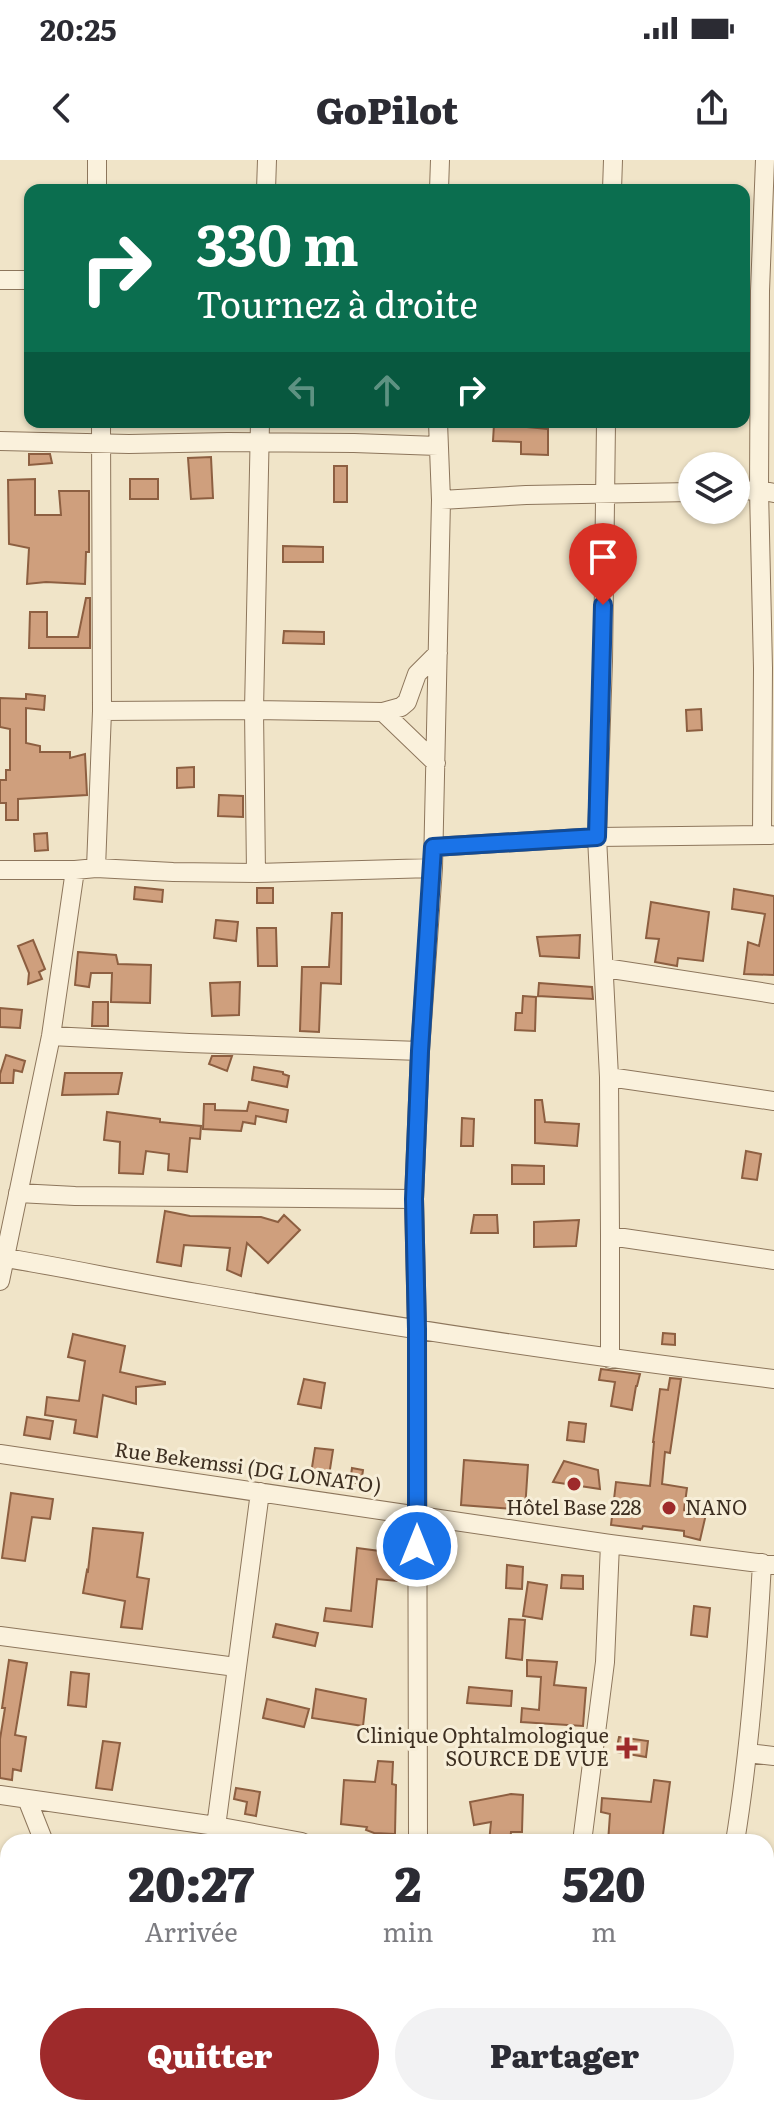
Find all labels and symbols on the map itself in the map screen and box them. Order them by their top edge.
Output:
pin [569,523,637,605]
street label: Rue Bekemssi (DG LONATO) [113,1432,384,1500]
marker: Hôtel Base 228 [565,1475,583,1493]
place label: Hôtel Base 228 [506,1491,642,1521]
place label: NANO [685,1491,747,1521]
marker: NANO [660,1499,678,1517]
position arrow [375,1504,459,1588]
place label: Clinique Ophtalmologique SOURCE DE VUE [356,1719,609,1772]
marker: Clinique Ophtalmologique SOURCE DE VUE [616,1737,638,1759]

